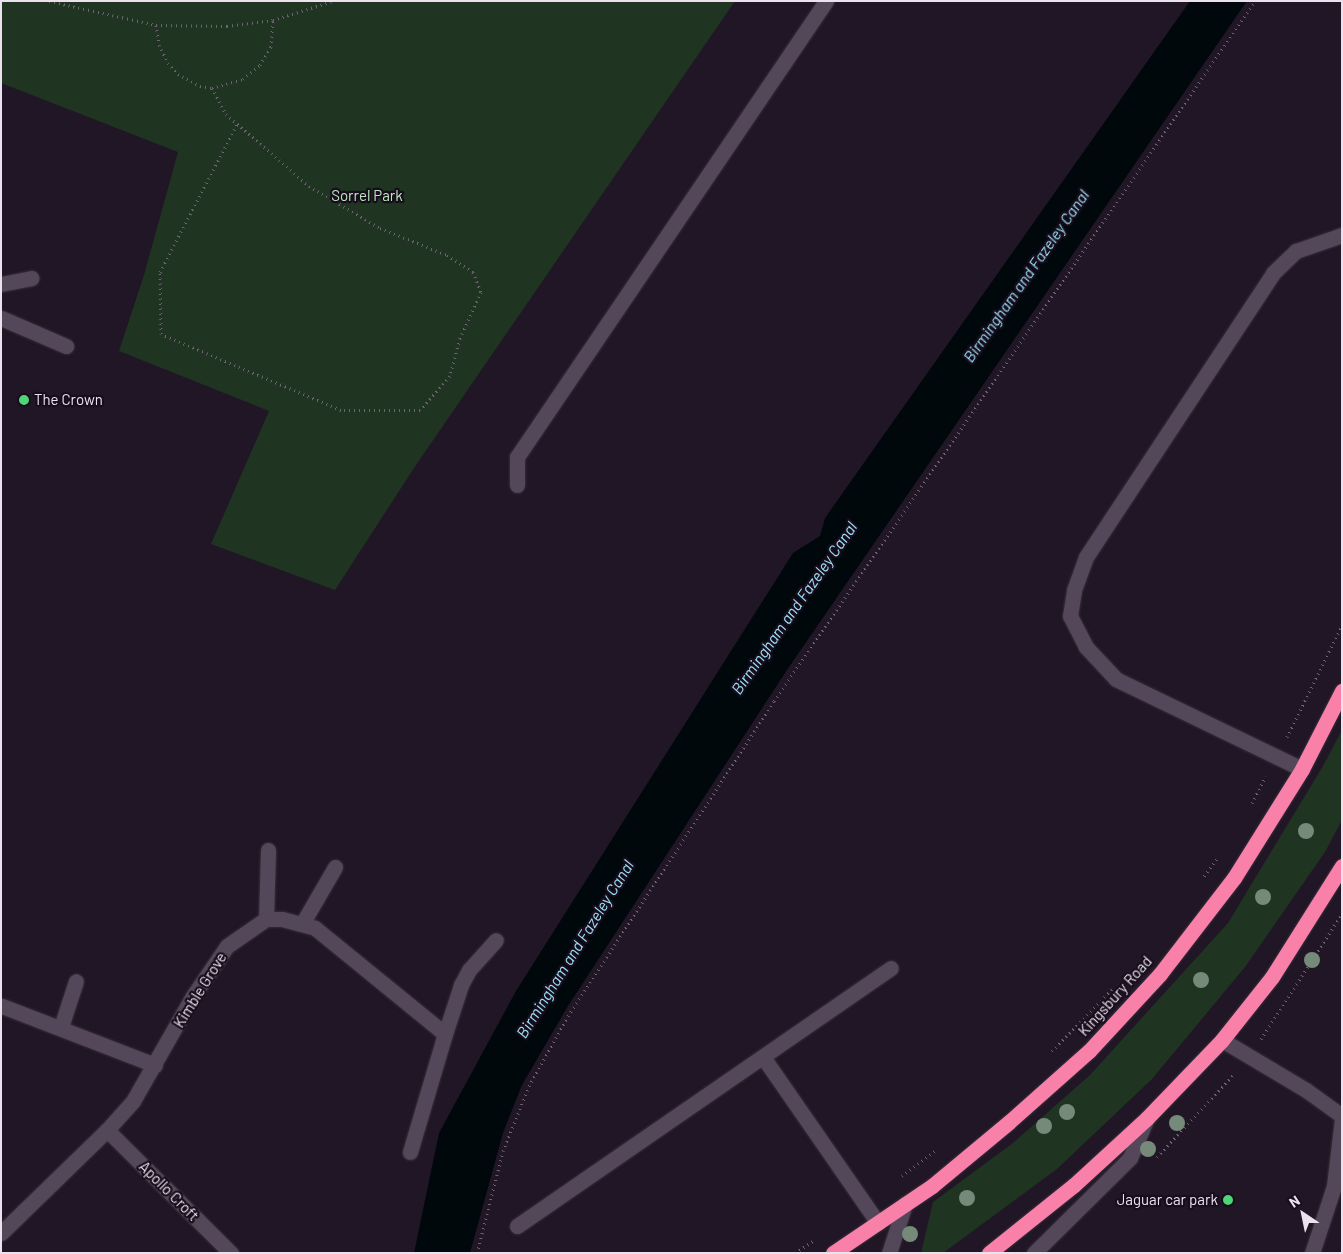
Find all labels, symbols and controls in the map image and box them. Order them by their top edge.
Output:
water label: Birmingham and Fazeley Canal [959,186,1093,366]
park label: Sorrel Park [331,187,403,205]
place label: The Crown [34,391,103,409]
marker: The Crown [18,394,30,406]
water label: Birmingham and Fazeley Canal [727,518,861,698]
water label: Birmingham and Fazeley Canal [512,857,638,1041]
street label: Kimble Grove [170,949,230,1031]
street label: Kingsbury Road [1074,952,1156,1040]
street label: Apollo Croft [135,1157,203,1225]
north arrow [1278,1189,1328,1239]
place label: Jaguar car park [1117,1191,1218,1209]
text: N [1286,1191,1303,1211]
marker: Jaguar car park [1222,1194,1234,1206]

